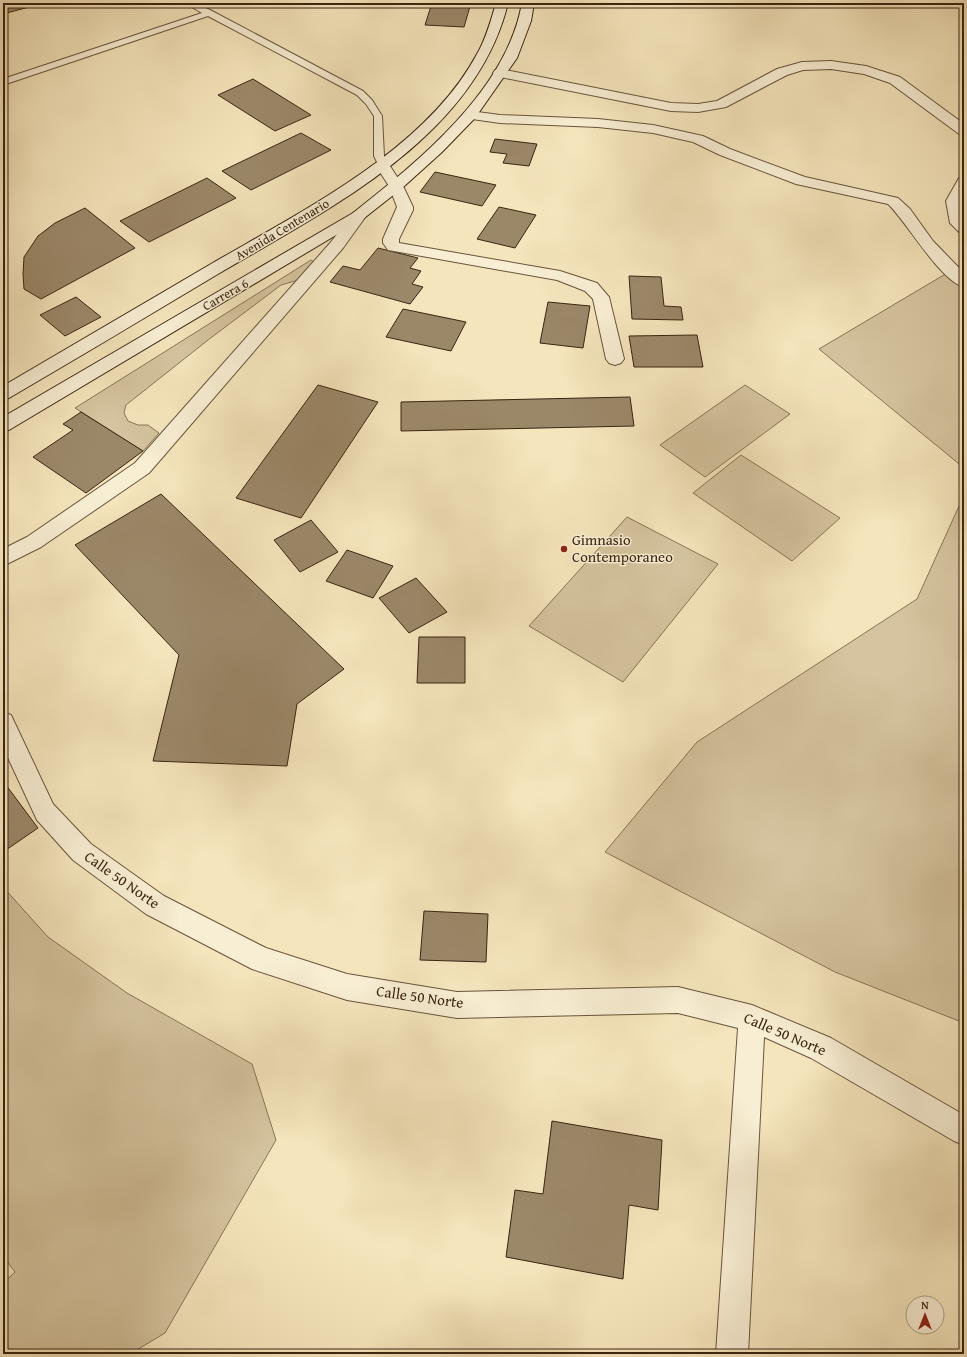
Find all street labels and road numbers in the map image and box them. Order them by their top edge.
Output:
street label: Avenida Centenario [232,194,333,265]
street label: Carrera 6 [199,274,252,315]
street label: Calle 50 Norte [80,846,164,913]
street label: Calle 50 Norte [375,980,465,1013]
street label: Calle 50 Norte [741,1007,830,1060]

